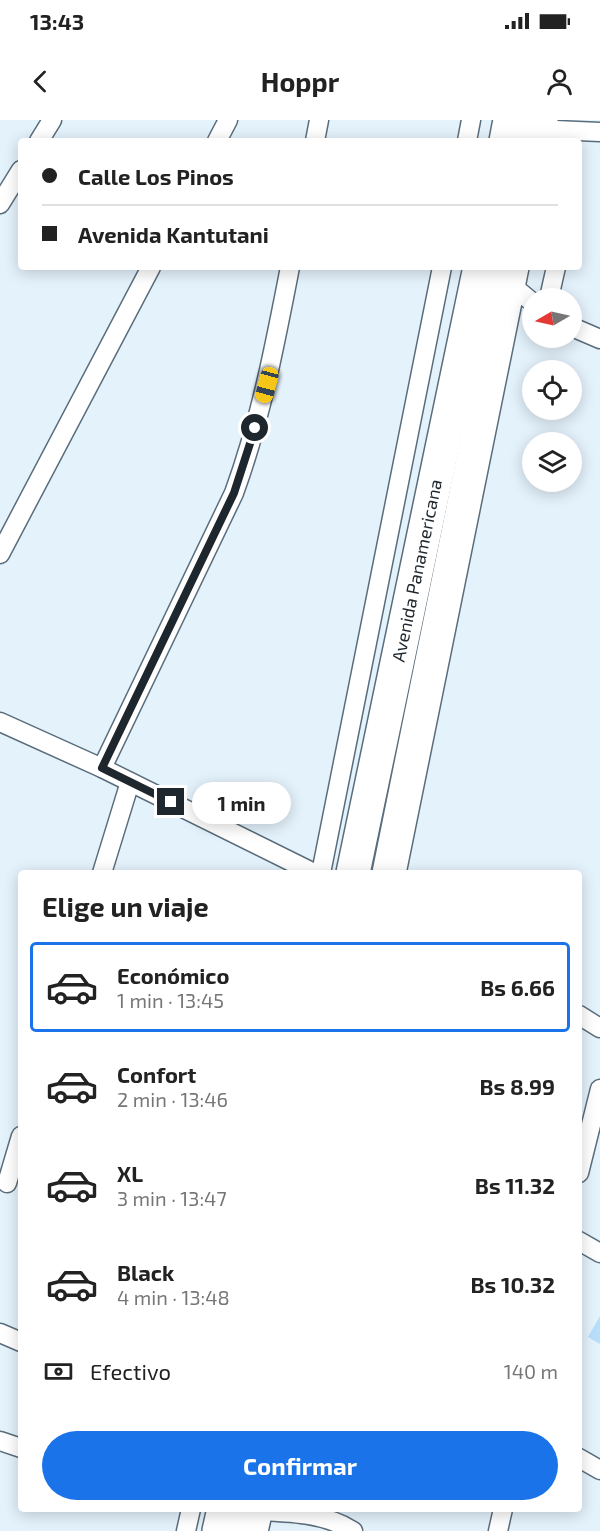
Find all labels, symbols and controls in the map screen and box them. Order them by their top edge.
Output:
text: 13:43 [30,8,84,34]
icon: back [24,65,57,98]
text: Hoppr [261,65,339,97]
icon: person [543,65,576,98]
text: Calle Los Pinos [78,163,234,189]
text: Avenida Kantutani [78,221,269,247]
north arrow [522,288,582,348]
map controls [522,288,582,492]
button: locate [522,360,582,420]
car [254,365,280,405]
route start [241,414,268,441]
button: layers [522,432,582,492]
street label: Avenida Panamericana [387,477,446,664]
callout: 1 min [192,781,291,823]
route end [157,788,184,815]
text: 1 min [217,791,266,815]
text: Elige un viaje [42,890,209,922]
icon: car [45,960,99,1014]
text: Económico [117,962,229,988]
text: Bs 6.66 [480,974,555,1000]
text: 1 min · 13:45 [117,988,224,1012]
icon: car [45,1059,99,1113]
text: Confort [117,1061,196,1087]
text: Bs 8.99 [479,1073,555,1099]
text: 2 min · 13:46 [117,1087,228,1111]
icon: car [45,1158,99,1212]
text: XL [117,1160,143,1186]
text: Bs 11.32 [475,1172,555,1198]
text: 3 min · 13:47 [117,1186,227,1210]
icon: car [45,1257,99,1311]
text: Black [117,1259,174,1285]
text: Bs 10.32 [470,1271,555,1297]
text: 4 min · 13:48 [117,1285,230,1309]
icon: cash [42,1355,75,1388]
text: Efectivo [90,1358,171,1384]
text: 140 m [504,1359,558,1383]
button: Confirmar [42,1431,558,1500]

